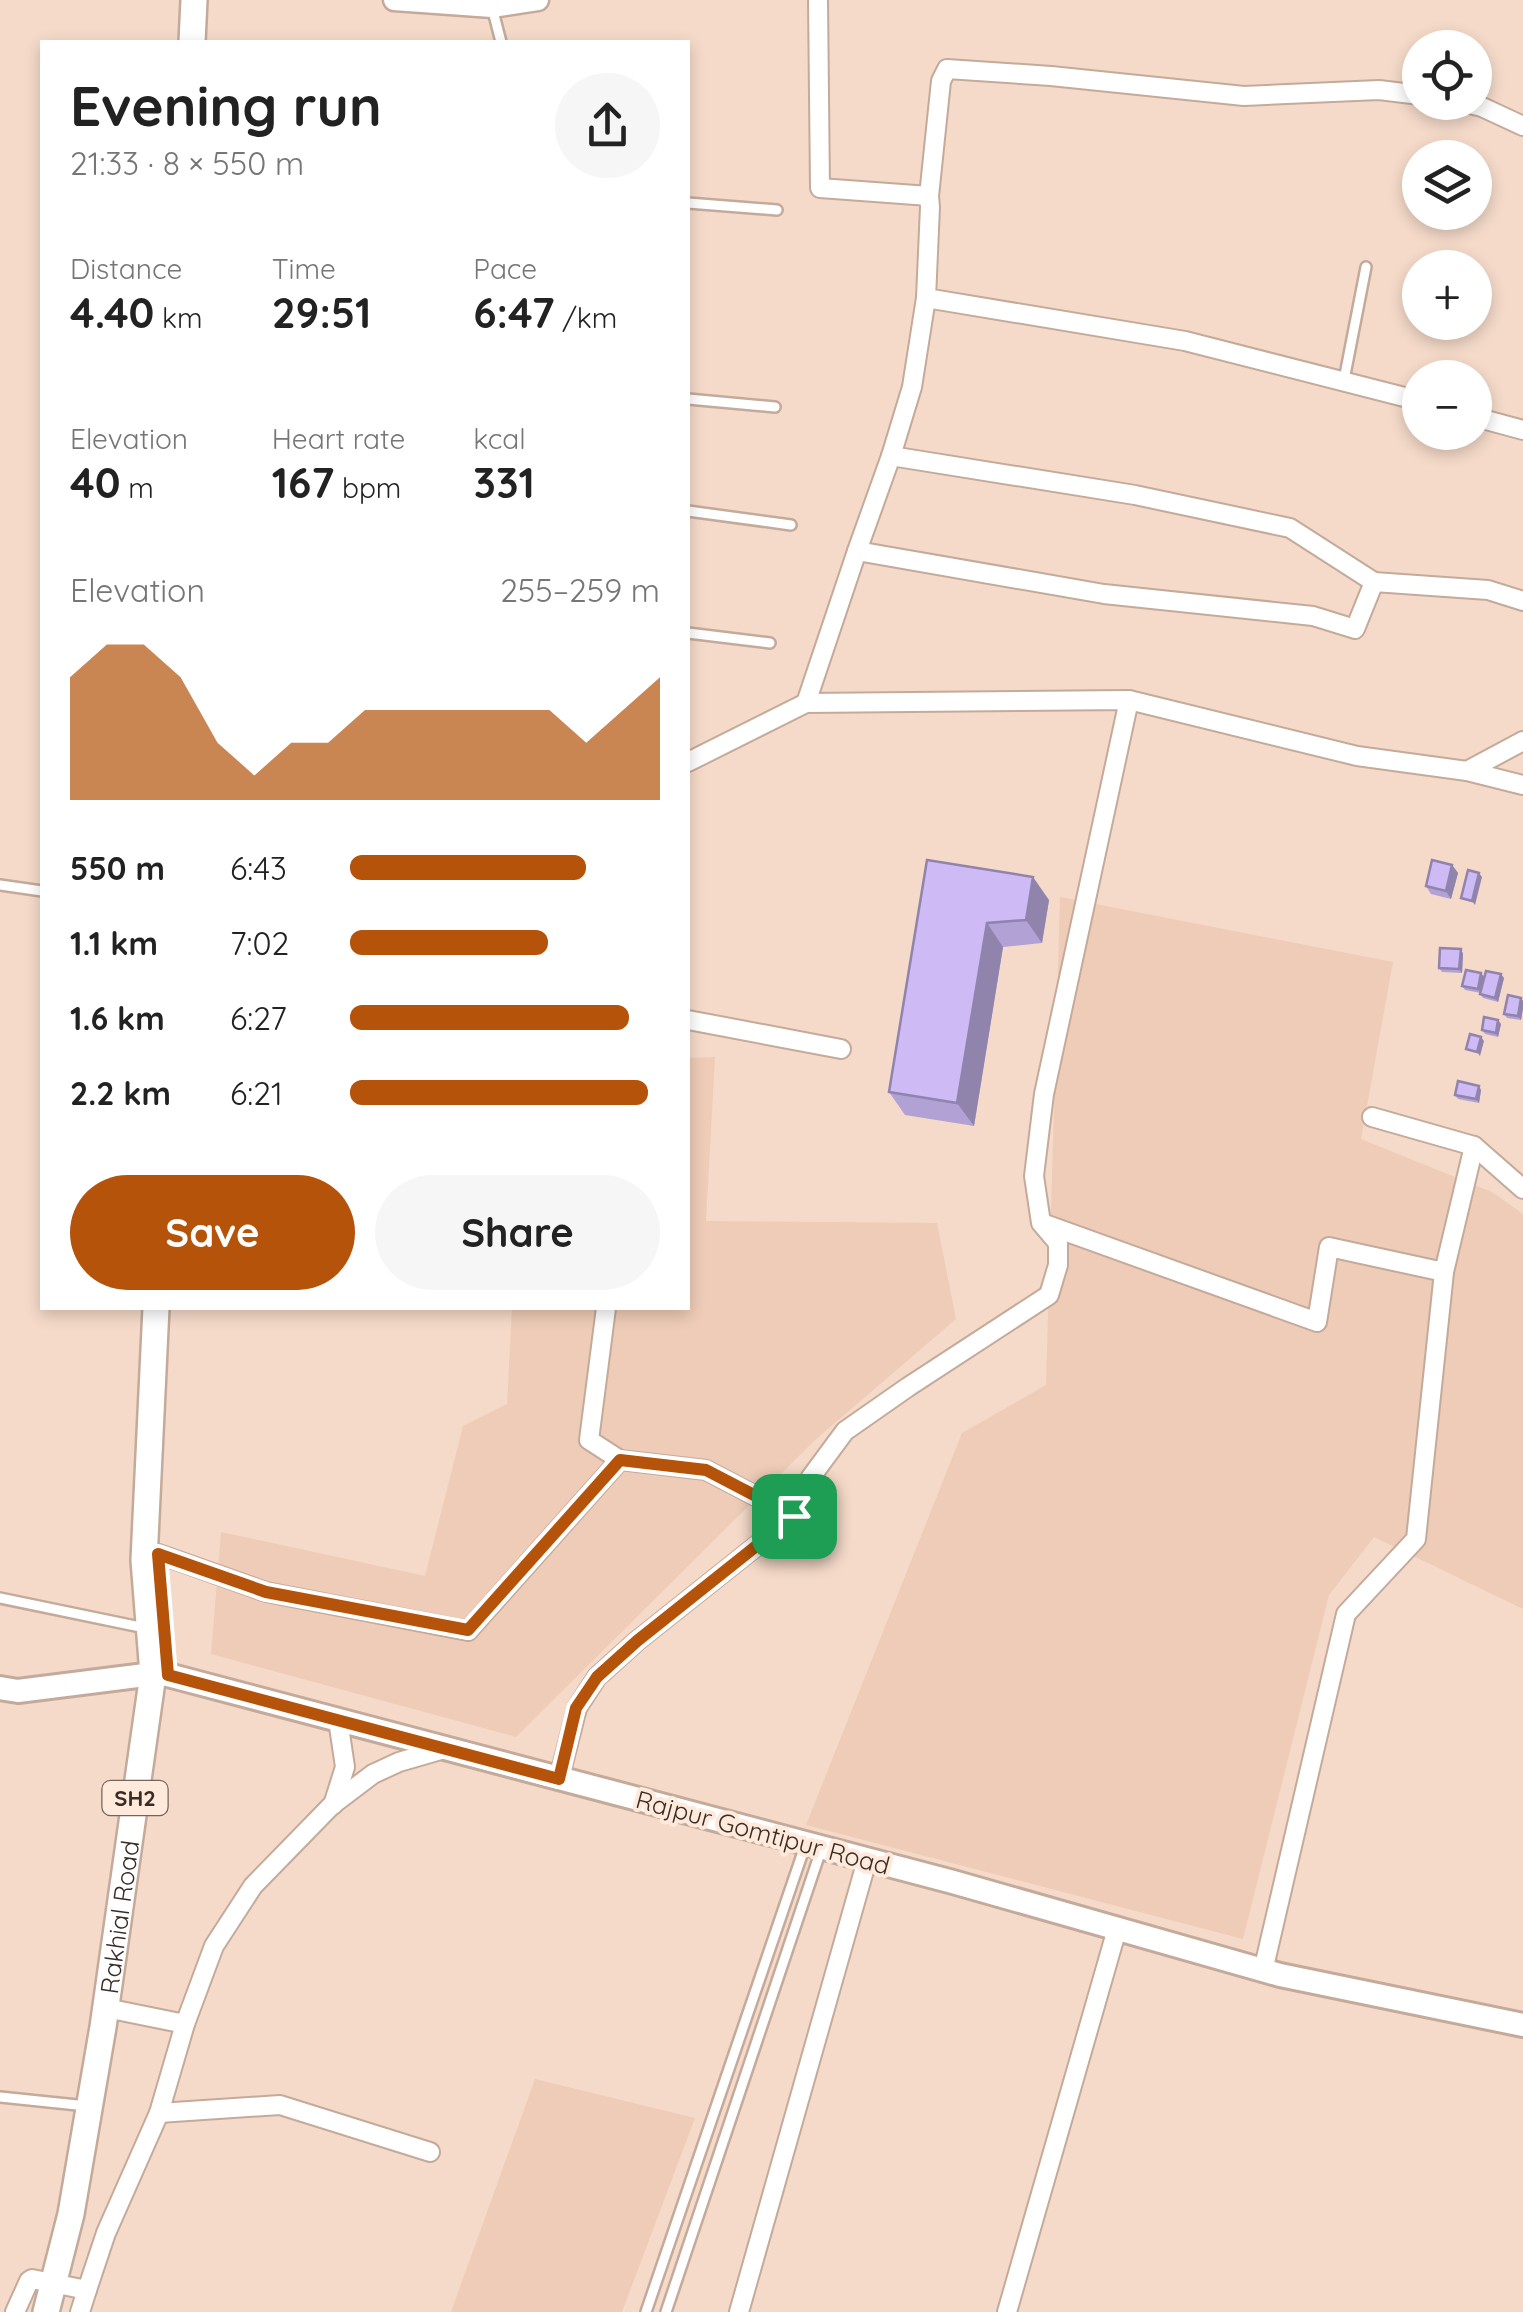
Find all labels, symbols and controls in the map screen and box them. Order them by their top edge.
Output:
map controls [1402,30,1492,450]
button: locate [1402,30,1492,120]
text: Evening run [70,71,382,140]
button: share [555,73,660,178]
button: layers [1402,140,1492,230]
text: 21:33 · 8 × 550 m [70,143,304,183]
button: + [1402,250,1492,340]
text: Distance [70,251,182,286]
text: Time [272,251,336,286]
text: Pace [473,251,537,286]
text: 4.40 [70,286,154,339]
text: 29:51 [272,286,371,339]
text: 6:47 [473,286,555,339]
text: km [154,300,203,335]
text: /km [555,300,617,335]
button: − [1402,360,1492,450]
text: Elevation [70,421,188,456]
text: Heart rate [272,421,405,456]
text: kcal [473,421,526,456]
text: 40 [70,456,120,509]
text: 167 [272,456,334,509]
text: 331 [473,456,535,509]
text: m [120,470,154,505]
text: bpm [334,470,401,505]
text: Elevation [70,570,205,610]
text: 255–259 m [500,570,660,610]
text: 550 m [70,848,165,888]
text: 6:43 [230,848,287,888]
text: 1.1 km [70,923,158,963]
text: 7:02 [230,923,289,963]
text: 1.6 km [70,998,165,1038]
text: 6:27 [230,998,287,1038]
text: 2.2 km [70,1073,171,1113]
text: 6:21 [230,1073,283,1113]
button: Save [70,1175,355,1290]
button: Share [375,1175,660,1290]
pin [752,1474,837,1559]
icon: arrive [767,1489,822,1544]
road number: SH2 [102,1781,168,1815]
street label: Rajpur Gomtipur Road [633,1783,893,1881]
street label: Rakhial Road [92,1838,145,1996]

